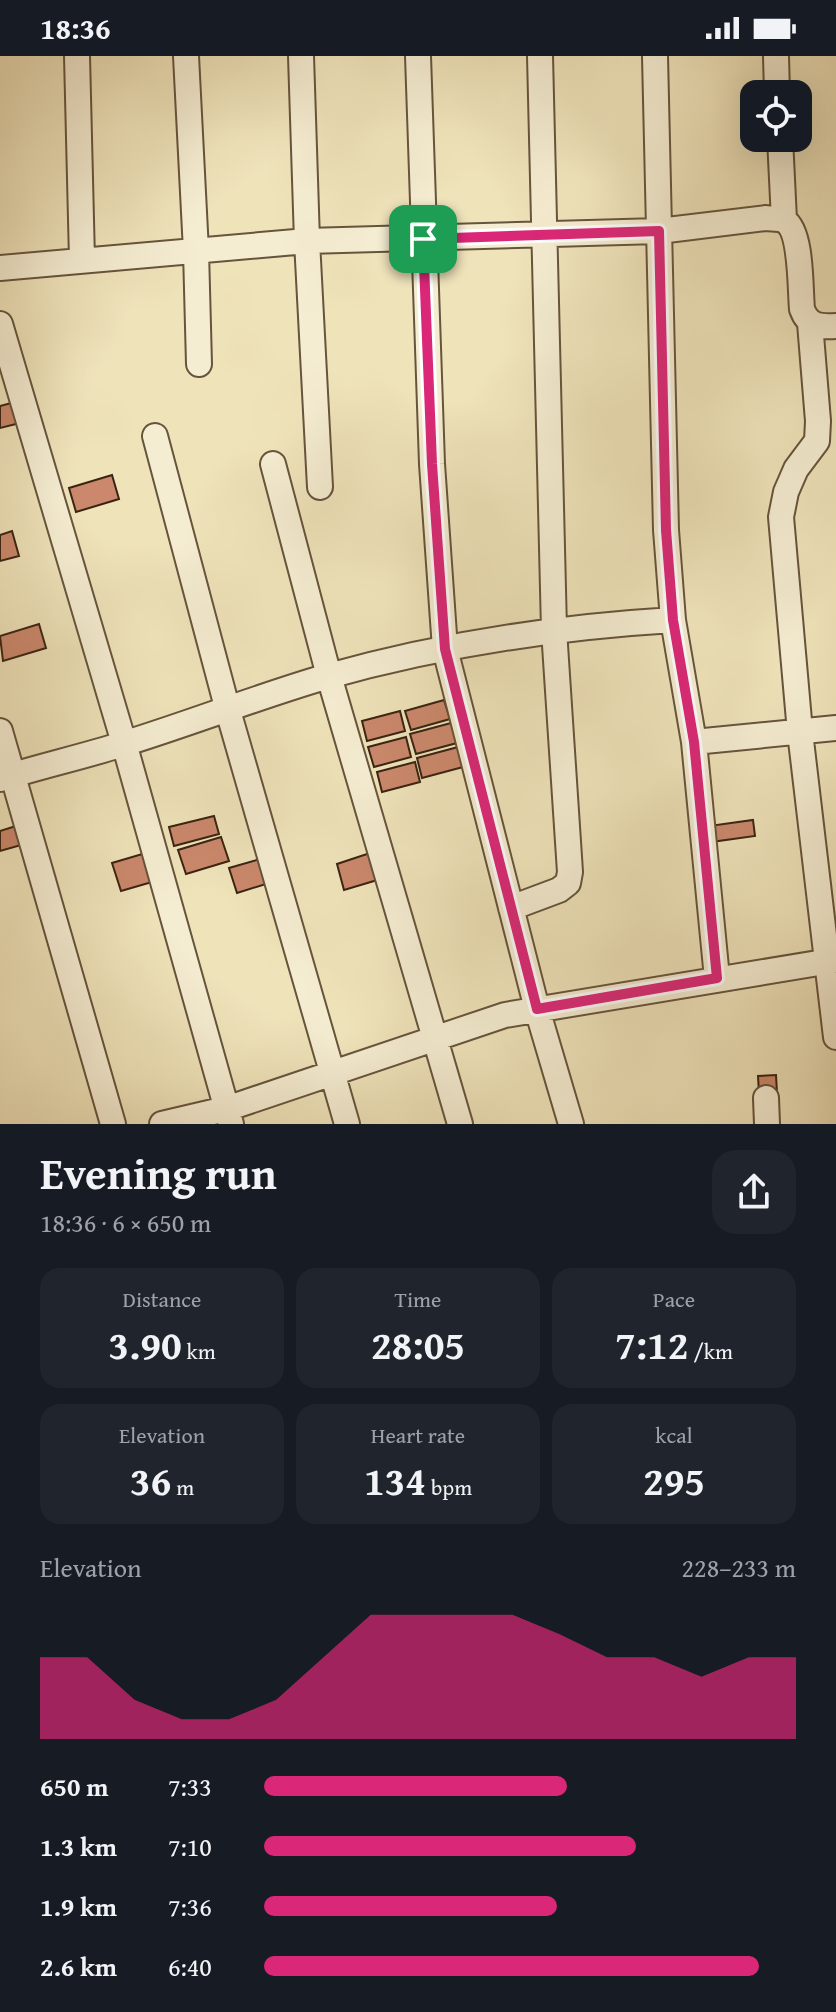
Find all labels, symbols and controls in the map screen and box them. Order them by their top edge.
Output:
text: 18:36 [40,6,111,50]
map controls [740,80,812,152]
button: locate [740,80,812,152]
pin [389,205,457,273]
icon: arrive [401,217,445,261]
text: Evening run [40,1141,277,1205]
button: share [712,1150,796,1234]
text: 18:36 · 6 × 650 m [40,1203,211,1242]
text: Distance [123,1283,201,1315]
text: Time [395,1283,441,1315]
text: Pace [653,1283,695,1315]
text: 3.90 [108,1315,182,1374]
text: 28:05 [371,1315,465,1374]
text: 7:12 [615,1315,689,1374]
text: km [182,1335,216,1367]
text: /km [689,1335,733,1367]
text: Elevation [119,1419,205,1451]
text: Heart rate [371,1419,465,1451]
text: kcal [655,1419,693,1451]
text: 36 [130,1451,171,1510]
text: 134 [364,1451,426,1510]
text: 295 [643,1451,705,1510]
text: m [171,1471,194,1503]
text: bpm [426,1471,472,1503]
text: Elevation [40,1548,142,1587]
text: 228–233 m [682,1548,796,1587]
text: 650 m [40,1767,108,1806]
text: 7:33 [168,1767,212,1806]
text: 1.3 km [40,1827,117,1866]
text: 7:10 [168,1827,212,1866]
text: 1.9 km [40,1887,117,1926]
text: 7:36 [168,1887,212,1926]
text: 2.6 km [40,1947,117,1986]
text: 6:40 [168,1947,212,1986]

